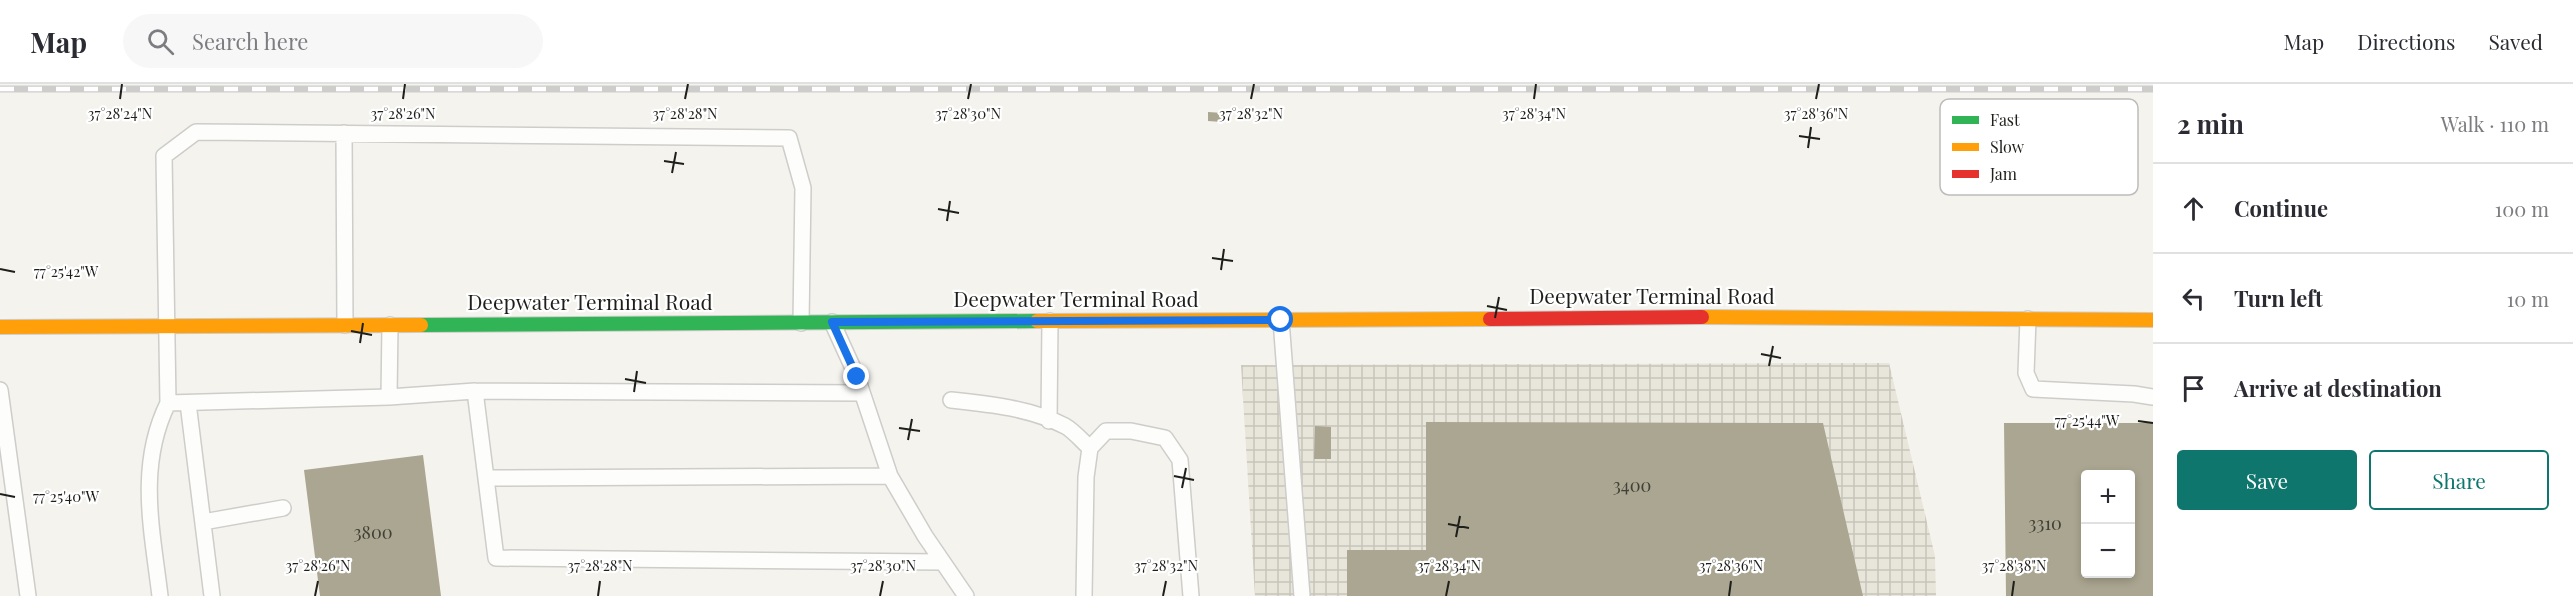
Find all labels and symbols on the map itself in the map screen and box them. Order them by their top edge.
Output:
legend [1940,99,2138,195]
text: 37°28'24"N [88,103,153,123]
text: 37°28'26"N [370,103,436,123]
text: 37°28'28"N [652,103,718,123]
text: 37°28'30"N [935,103,1001,123]
text: 37°28'32"N [1219,103,1284,123]
text: 37°28'34"N [1502,103,1567,123]
text: 37°28'36"N [1784,103,1849,123]
text: Fast [1990,109,2020,130]
text: Slow [1990,136,2025,157]
text: Jam [1989,163,2017,184]
text: 77°25'42"W [34,261,99,281]
street label: Deepwater Terminal Road [1529,281,1775,309]
street label: Deepwater Terminal Road [953,284,1199,312]
street label: Deepwater Terminal Road [467,287,713,315]
route start [1267,306,1293,332]
route end [843,363,869,389]
text: 77°25'44"W [2055,410,2120,430]
house number: 3400 [1613,473,1651,497]
text: 77°25'40"W [33,486,100,506]
house number: 3310 [2028,511,2062,535]
house number: 3800 [353,520,393,544]
text: 37°28'26"N [285,555,351,575]
text: 37°28'28"N [567,555,633,575]
text: 37°28'30"N [850,555,916,575]
text: 37°28'32"N [1134,555,1199,575]
text: 37°28'34"N [1417,555,1482,575]
text: 37°28'36"N [1699,555,1764,575]
text: 37°28'38"N [1982,555,2047,575]

